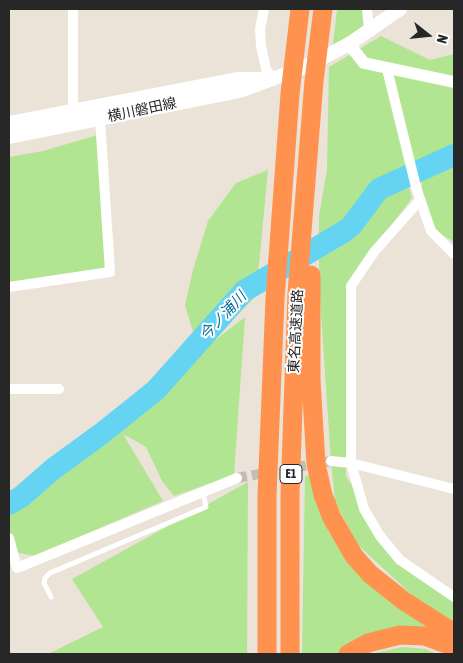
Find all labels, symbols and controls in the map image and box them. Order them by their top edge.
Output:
north arrow [403,10,453,60]
text: N [434,33,451,45]
street label: 横川磐田線 [106,95,178,125]
water label: 今ノ浦川 [196,288,250,344]
street label: 東名高速道路 [285,289,307,373]
road number: E1 [280,464,302,484]

